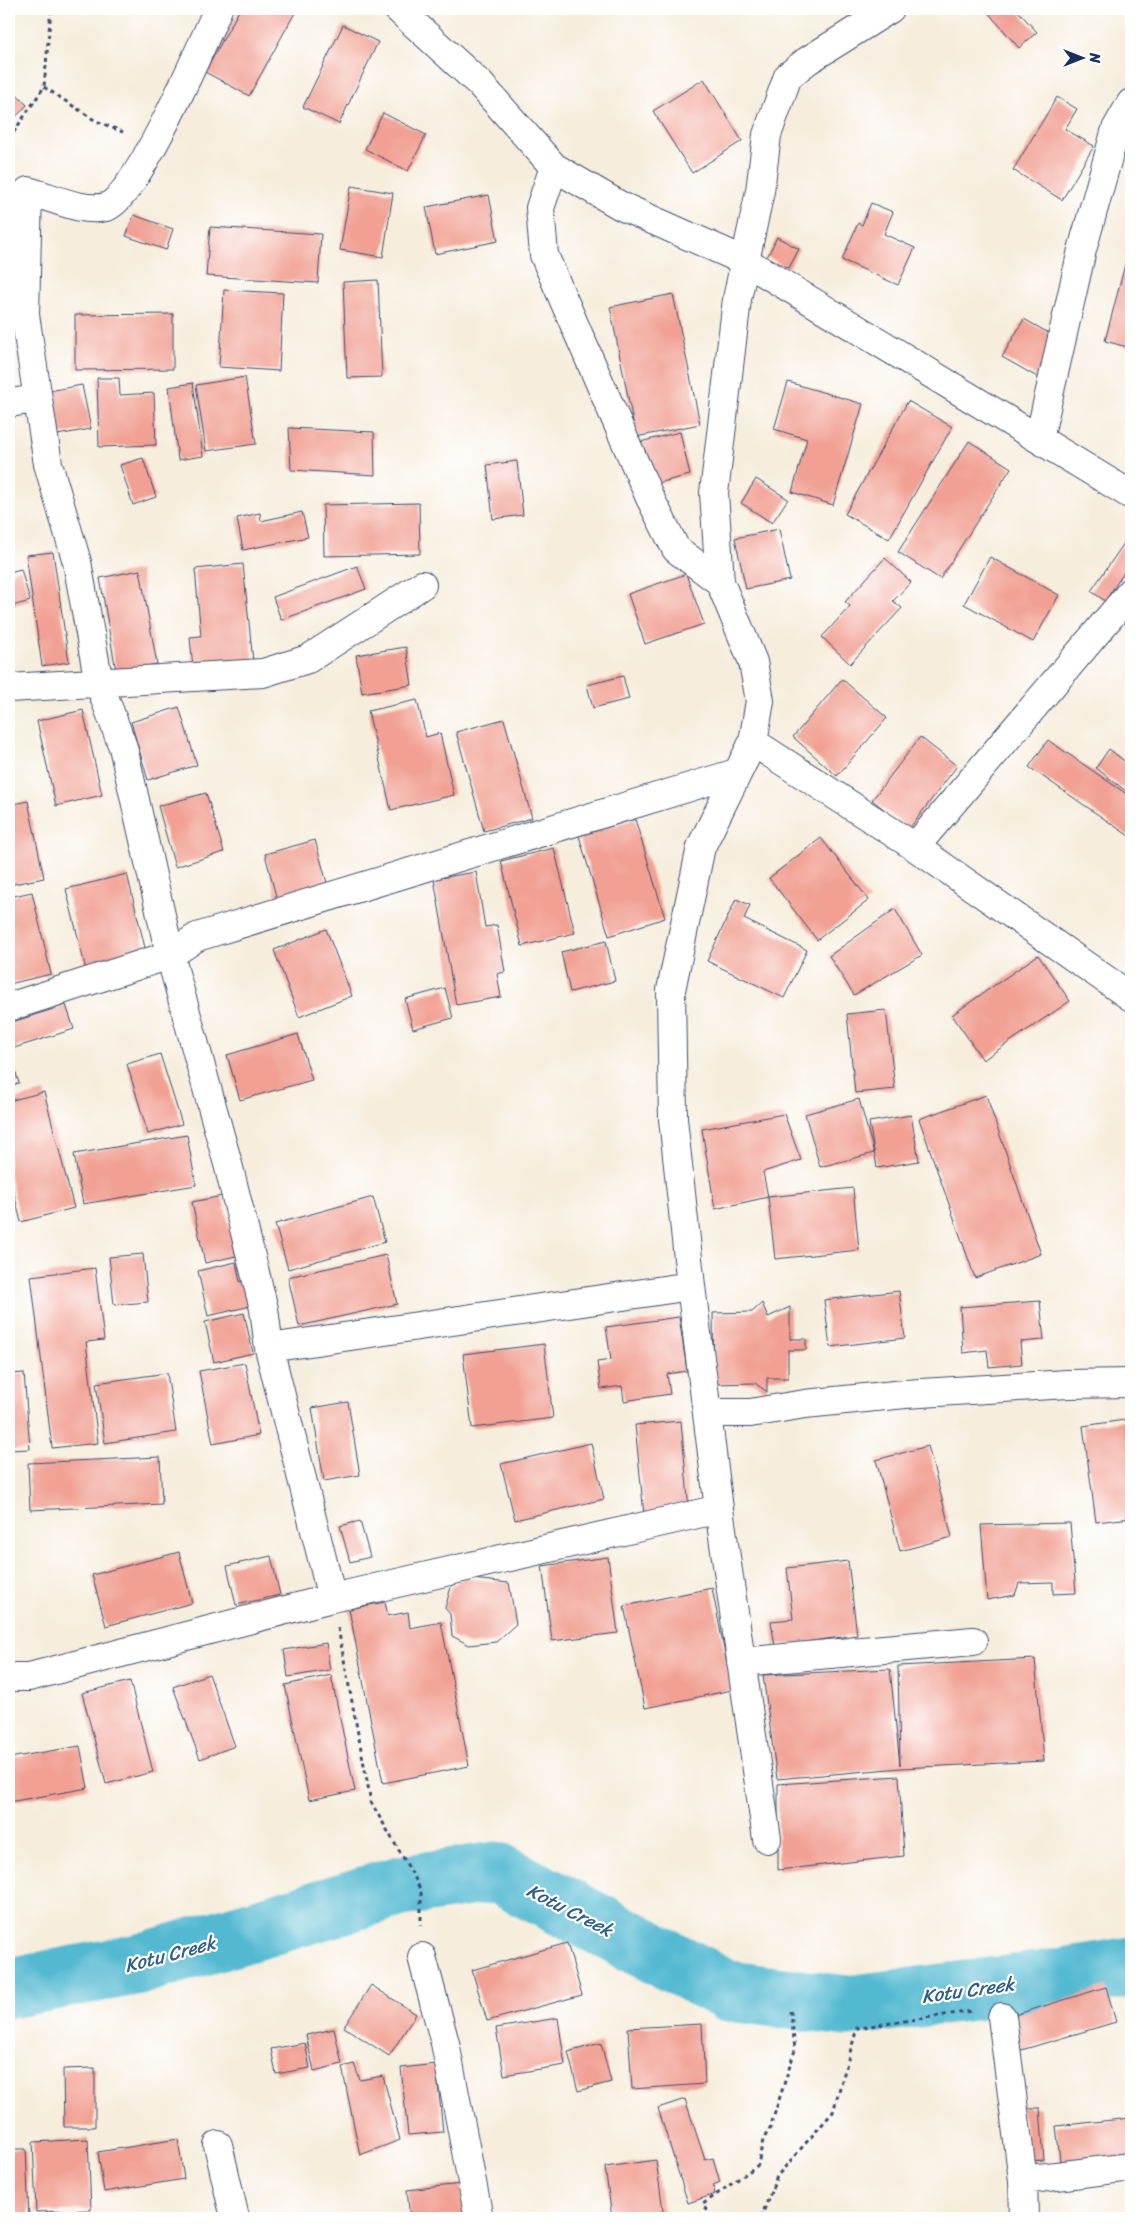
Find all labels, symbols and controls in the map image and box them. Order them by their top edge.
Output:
north arrow [1058,32,1108,82]
text: N [1082,52,1107,63]
water label: Kotu Creek [521,1874,620,1946]
water label: Kotu Creek [121,1926,220,1982]
water label: Kotu Creek [920,1967,1017,2013]

